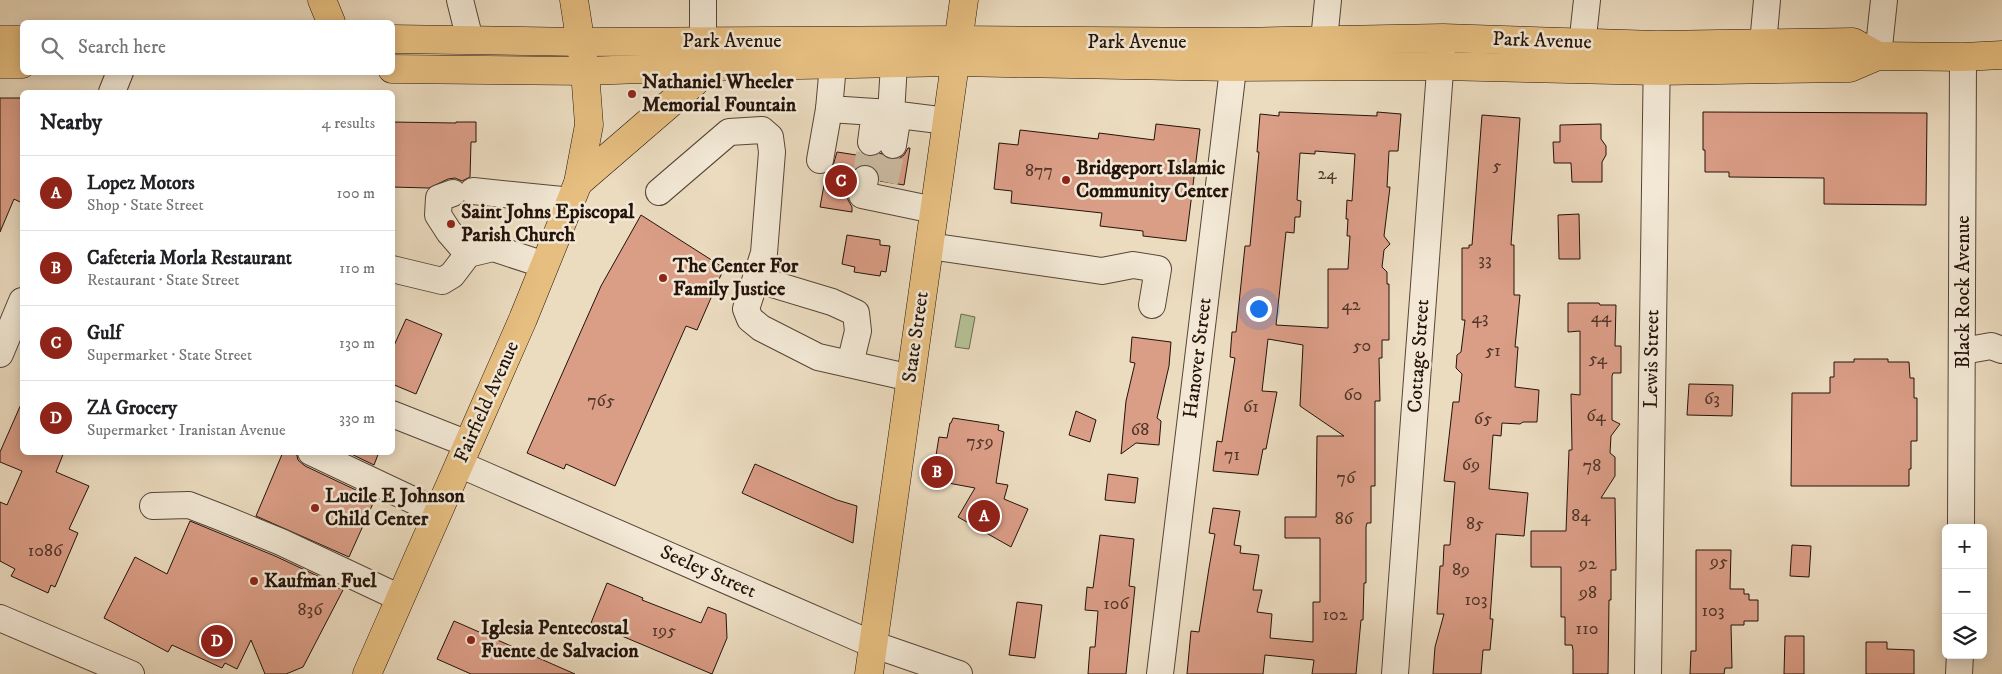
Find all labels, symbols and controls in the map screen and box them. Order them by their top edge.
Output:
search box [20,20,395,75]
street label: Park Avenue [1492,27,1592,55]
street label: Park Avenue [682,29,782,54]
street label: Park Avenue [1087,30,1187,55]
icon: search [38,34,66,62]
text: Search here [78,36,166,59]
place label: Nathaniel Wheeler Memorial Fountain [642,70,797,118]
marker: Nathaniel Wheeler Memorial Fountain [626,88,638,100]
text: Nearby [40,110,102,136]
text: 4 results [322,113,375,133]
house number: 5 [1493,155,1502,177]
place label: Bridgeport Islamic Community Center [1076,156,1229,204]
house number: 877 [1025,160,1053,182]
pin: C [825,162,857,200]
house number: 24 [1317,163,1337,185]
text: Lopez Motors [87,172,195,195]
marker: Bridgeport Islamic Community Center [1060,174,1072,186]
text: A [51,183,61,203]
text: 100 m [337,183,375,203]
text: Shop · State Street [87,195,204,215]
place label: Saint Johns Episcopal Parish Church [461,200,635,248]
street label: Black Rock Avenue [1951,215,1976,369]
marker: Saint Johns Episcopal Parish Church [445,218,457,230]
text: Cafeteria Morla Restaurant [87,247,292,270]
house number: 33 [1478,249,1492,271]
place label: The Center For Family Justice [672,254,799,302]
text: B [51,258,61,278]
text: 110 m [339,258,375,278]
text: Restaurant · State Street [87,270,239,290]
marker: The Center For Family Justice [657,272,669,284]
street label: State Street [897,290,935,384]
house number: 42 [1341,294,1361,316]
street label: Hanover Street [1178,296,1218,420]
your location [1246,296,1272,322]
street label: Cottage Street [1403,298,1435,414]
house number: 44 [1591,306,1612,328]
house number: 43 [1471,307,1489,329]
street label: Lewis Street [1639,309,1665,409]
text: Gulf [87,322,121,345]
text: C [51,333,61,353]
text: 130 m [339,333,375,353]
house number: 50 [1353,335,1371,357]
street label: Fairfield Avenue [449,337,525,467]
house number: 51 [1485,340,1501,362]
text: Supermarket · State Street [87,345,252,365]
house number: 54 [1589,348,1608,370]
house number: 60 [1343,384,1363,406]
house number: 63 [1704,388,1720,410]
house number: 765 [587,390,615,412]
house number: 61 [1243,396,1259,418]
text: ZA Grocery [87,397,177,420]
house number: 64 [1586,405,1607,427]
text: D [50,408,62,428]
text: 330 m [339,408,375,428]
house number: 65 [1474,408,1492,430]
house number: 68 [1131,419,1149,441]
text: Supermarket · Iranistan Avenue [87,420,286,440]
house number: 759 [966,431,994,453]
house number: 71 [1224,444,1240,466]
pin: B [921,453,953,491]
house number: 69 [1462,454,1480,476]
house number: 78 [1583,455,1601,477]
house number: 76 [1337,467,1356,489]
place label: Lucile E Johnson Child Center [325,484,465,532]
pin: A [968,497,1000,535]
marker: Lucile E Johnson Child Center [309,502,321,514]
house number: 84 [1571,505,1591,527]
house number: 86 [1335,508,1354,530]
house number: 85 [1466,513,1484,535]
map controls [1942,524,1987,659]
button: + [1942,524,1987,569]
house number: 1086 [28,540,63,562]
street label: Seeley Street [656,540,760,604]
house number: 95 [1709,551,1728,573]
house number: 92 [1578,553,1597,575]
house number: 89 [1452,559,1470,581]
place label: Kaufman Fuel [264,569,377,594]
button: − [1942,569,1987,614]
marker: Kaufman Fuel [248,575,260,587]
house number: 98 [1578,582,1597,604]
house number: 103 [1465,589,1487,611]
house number: 106 [1103,593,1129,615]
house number: 836 [297,599,323,621]
house number: 103 [1702,600,1724,622]
house number: 102 [1322,604,1348,626]
button: layers [1942,614,1987,659]
place label: Iglesia Pentecostal Fuente de Salvacion [481,616,639,664]
house number: 110 [1576,618,1598,640]
house number: 195 [652,620,676,642]
pin: D [201,622,233,660]
marker: Iglesia Pentecostal Fuente de Salvacion [465,634,477,646]

